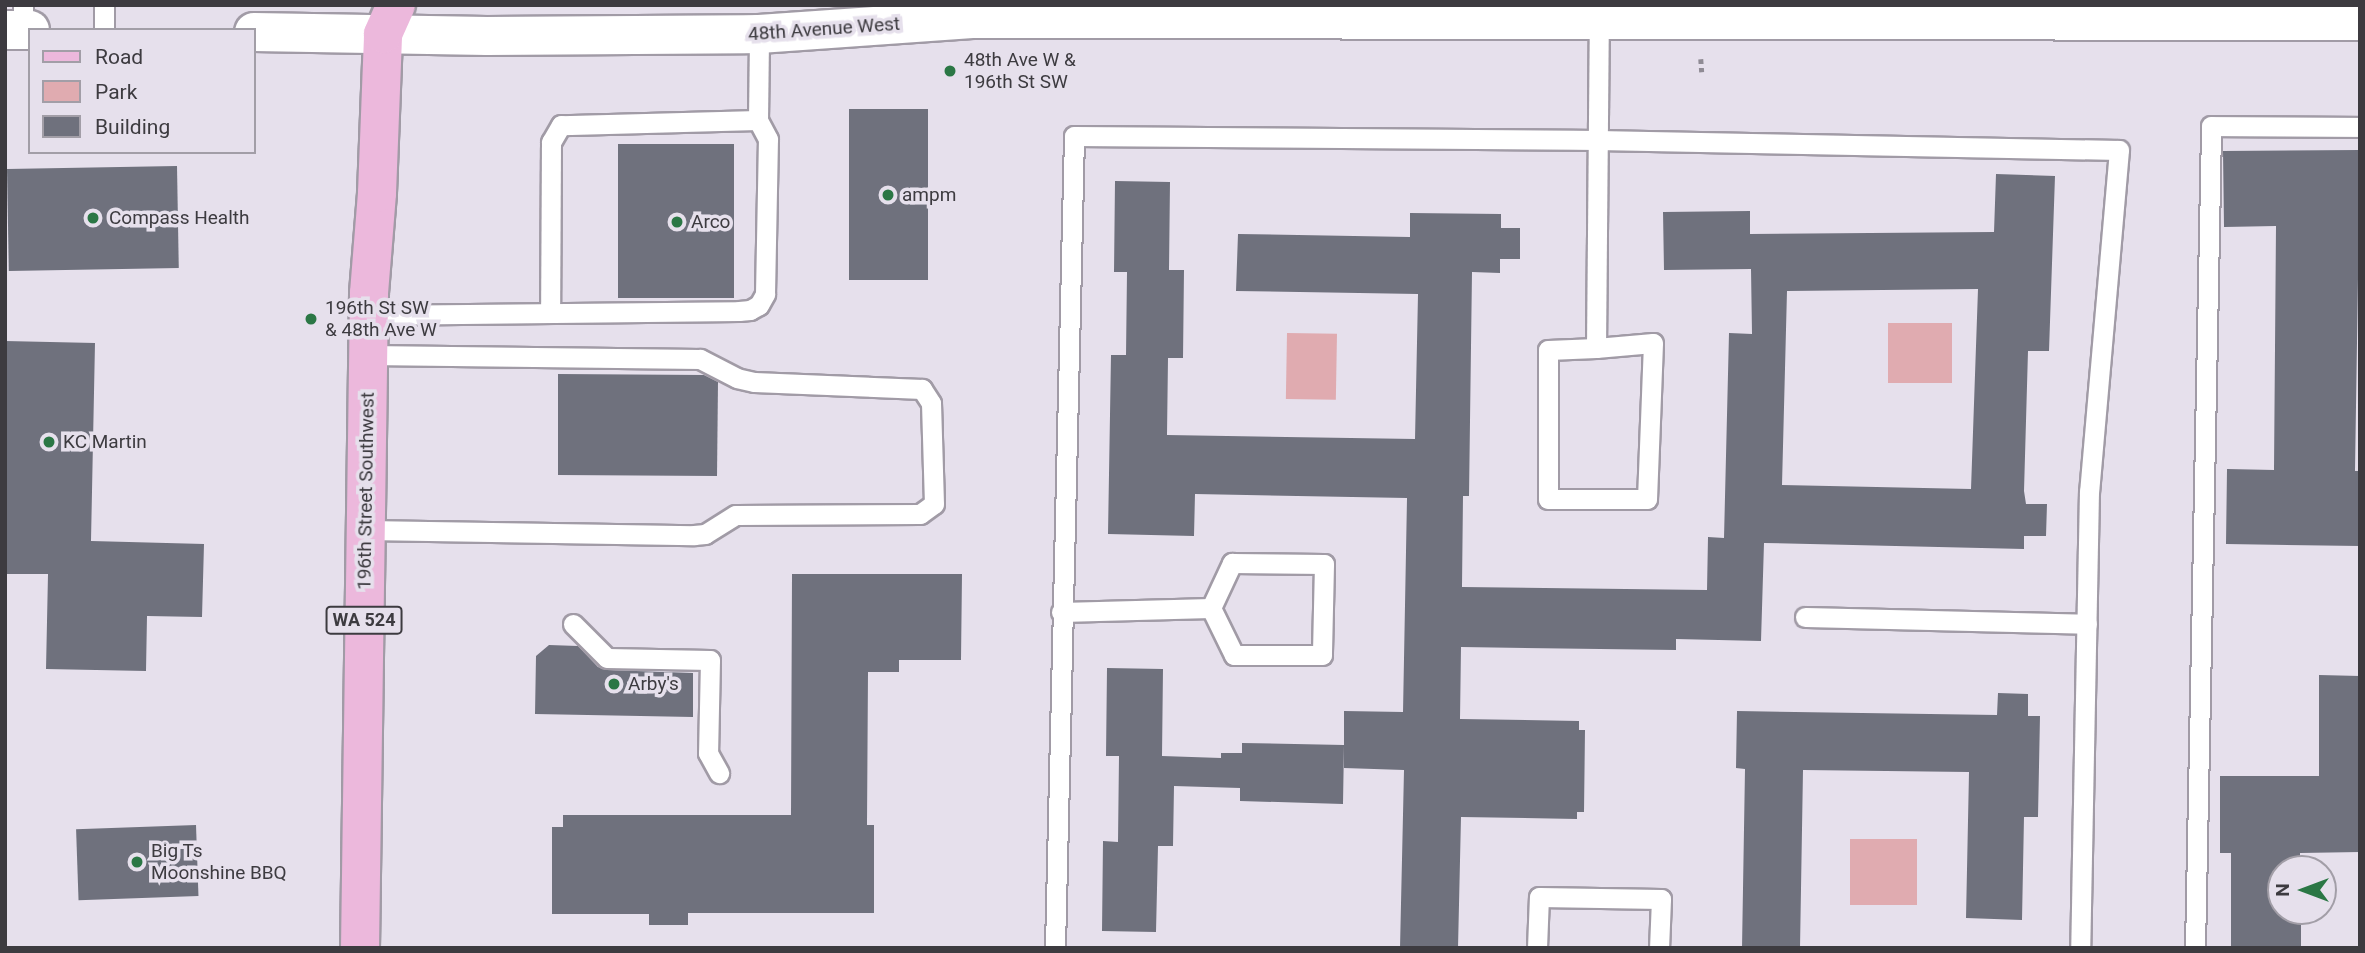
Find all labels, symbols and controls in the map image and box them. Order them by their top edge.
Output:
street label: 48th Avenue West [747,12,901,46]
legend [28,28,256,154]
text: Road [95,45,143,69]
place label: 48th Ave W & 196th St SW [964,49,1076,93]
marker: 48th Ave W & 196th St SW [942,63,958,79]
text: Park [95,80,137,104]
text: Building [95,115,170,139]
place label: ampm [902,184,956,206]
marker: ampm [880,187,896,203]
place label: Compass Health [109,207,249,229]
marker: Compass Health [83,208,103,228]
place label: Arco [691,211,730,233]
marker: Arco [669,214,685,230]
place label: 196th St SW & 48th Ave W [325,297,437,341]
marker: 196th St SW & 48th Ave W [303,311,319,327]
street label: 196th Street Southwest [353,392,379,590]
place label: KC Martin [63,431,147,453]
marker: KC Martin [41,434,57,450]
road number: WA 524 [326,606,402,634]
place label: Arby's [628,673,679,695]
marker: Arby's [606,676,622,692]
place label: Big Ts Moonshine BBQ [151,840,287,884]
marker: Big Ts Moonshine BBQ [129,854,145,870]
north arrow [2267,855,2337,925]
text: N [2271,883,2294,897]

